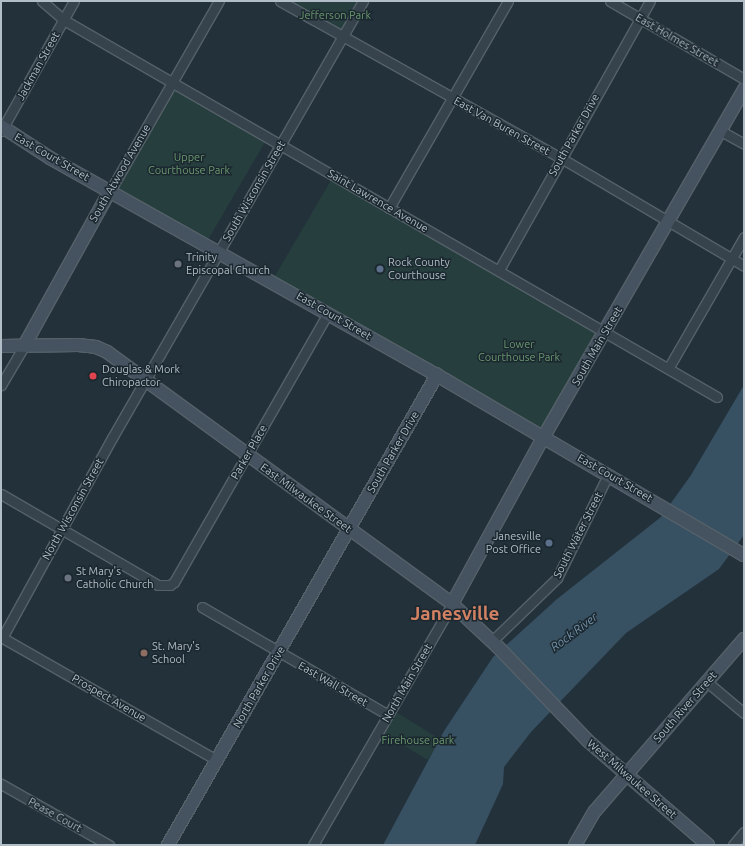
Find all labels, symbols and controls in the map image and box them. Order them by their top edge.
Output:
park label: Jefferson Park [299,8,371,22]
street label: East Holmes Street [633,11,721,69]
street label: Jackman Street [14,29,62,103]
street label: South Parker Drive [546,92,602,178]
street label: East Van Buren Street [452,94,552,158]
street label: South Atwood Avenue [87,122,153,224]
street label: East Court Street [12,130,92,184]
street label: South Wisconsin Street [220,138,288,244]
park label: Upper Courthouse Park [148,151,230,177]
street label: Saint Lawrence Avenue [325,167,431,235]
place label: Trinity Episcopal Church [186,251,270,277]
place label: Rock County Courthouse [388,256,450,282]
marker: Trinity Episcopal Church [173,259,183,269]
marker: Rock County Courthouse [375,264,385,274]
street label: East Court Street [294,289,374,343]
street label: South Main Street [569,304,625,388]
park label: Lower Courthouse Park [478,338,560,364]
place label: Douglas & Mork Chiropactor [102,363,180,389]
marker: Douglas & Mork Chiropactor [87,370,99,382]
street label: South Parker Drive [364,409,422,495]
street label: Parker Place [228,422,270,482]
street label: East Court Street [575,451,655,505]
street label: North Wisconsin Street [40,456,106,562]
street label: East Milwaukee Street [258,460,354,536]
street label: South Water Street [551,490,605,580]
place label: Janesville Post Office [486,530,541,556]
marker: Janesville Post Office [544,538,554,548]
place label: St Mary's Catholic Church [76,565,153,591]
marker: St Mary's Catholic Church [63,573,73,583]
district label: Janesville [410,603,500,625]
water label: Rock River [548,610,600,654]
place label: St. Mary's School [152,640,200,666]
street label: North Main Street [379,641,435,725]
street label: North Parker Drive [230,644,288,730]
marker: St. Mary's School [139,648,149,658]
street label: East Wall Street [296,659,370,709]
street label: South River Street [651,669,719,745]
street label: Prospect Avenue [70,671,148,725]
park label: Firehouse park [382,733,454,747]
street label: West Milwaukee Street [585,737,679,821]
street label: Pease Court [26,795,84,835]

